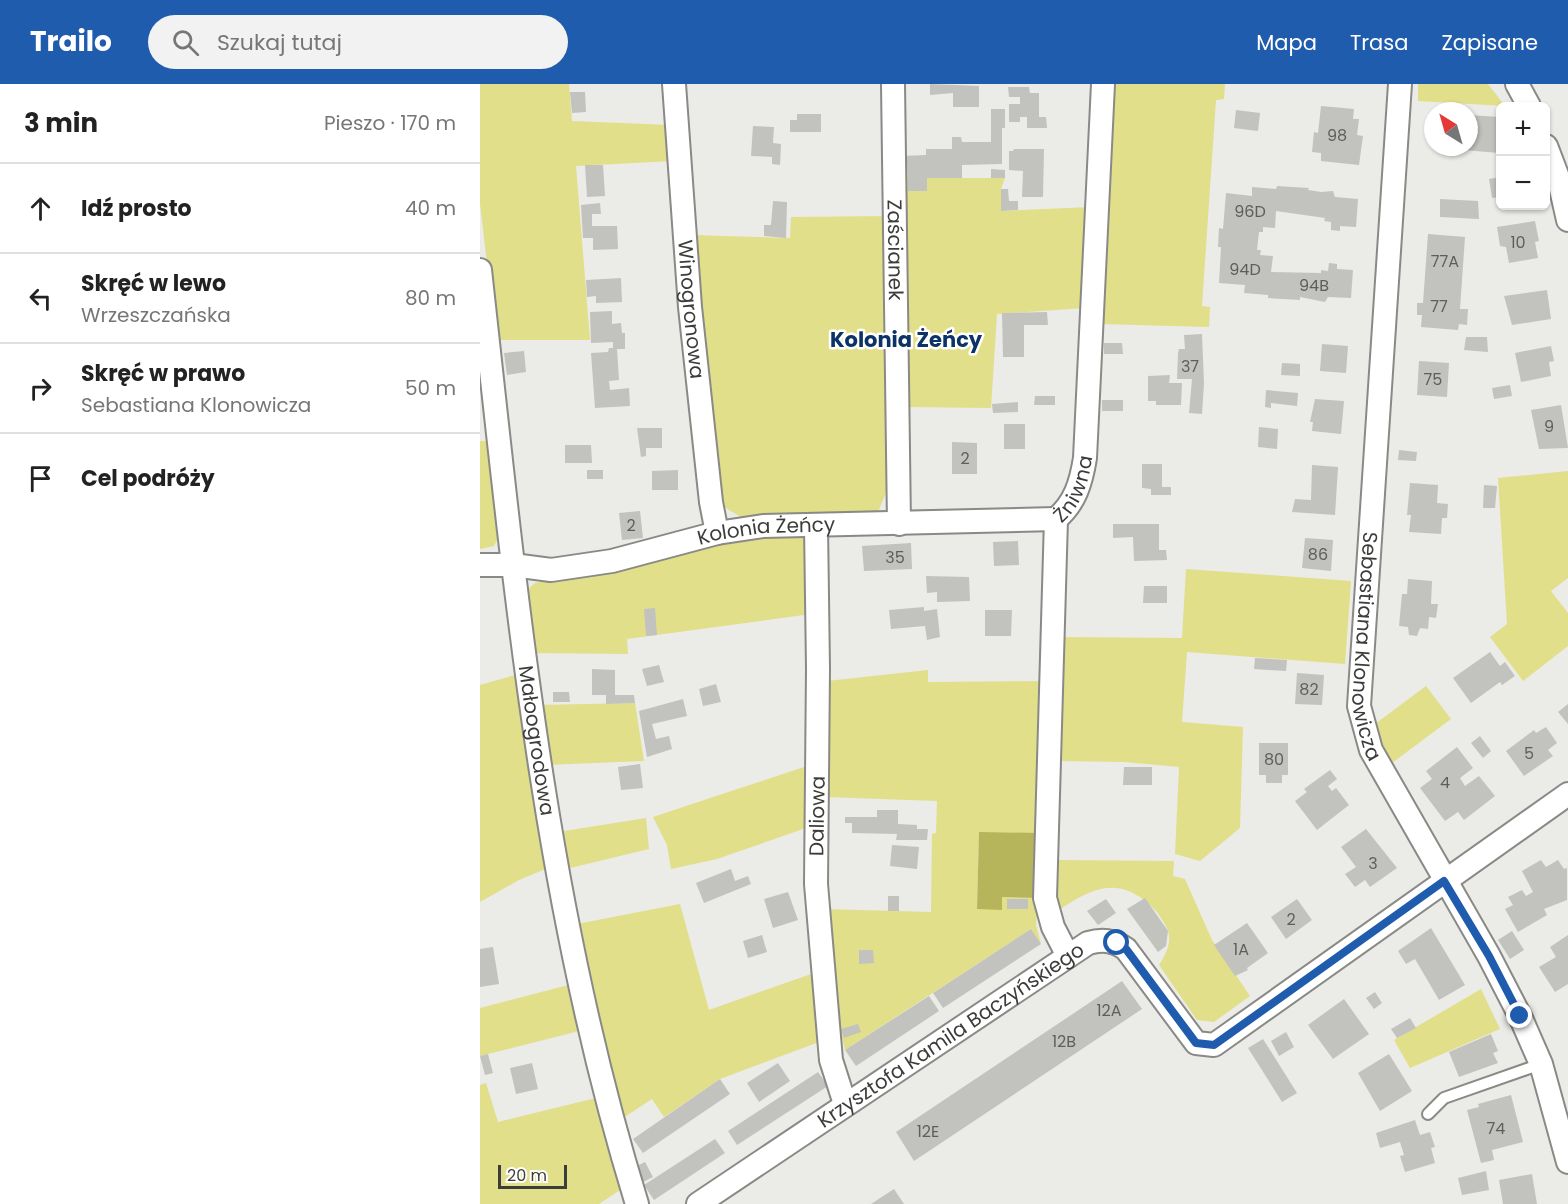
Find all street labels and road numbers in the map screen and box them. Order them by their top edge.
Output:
street label: Zaścianek [881,199,910,301]
street label: Winogronowa [671,239,712,380]
street label: Żniwna [1047,453,1099,529]
street label: Kolonia Żeńcy [694,510,835,552]
street label: Sebastiana Klonowicza [1345,531,1388,766]
street label: Małoogrodowa [512,664,562,818]
street label: Daliowa [802,776,832,856]
street label: Krzysztofa Kamila Baczyńskiego [812,936,1089,1134]

